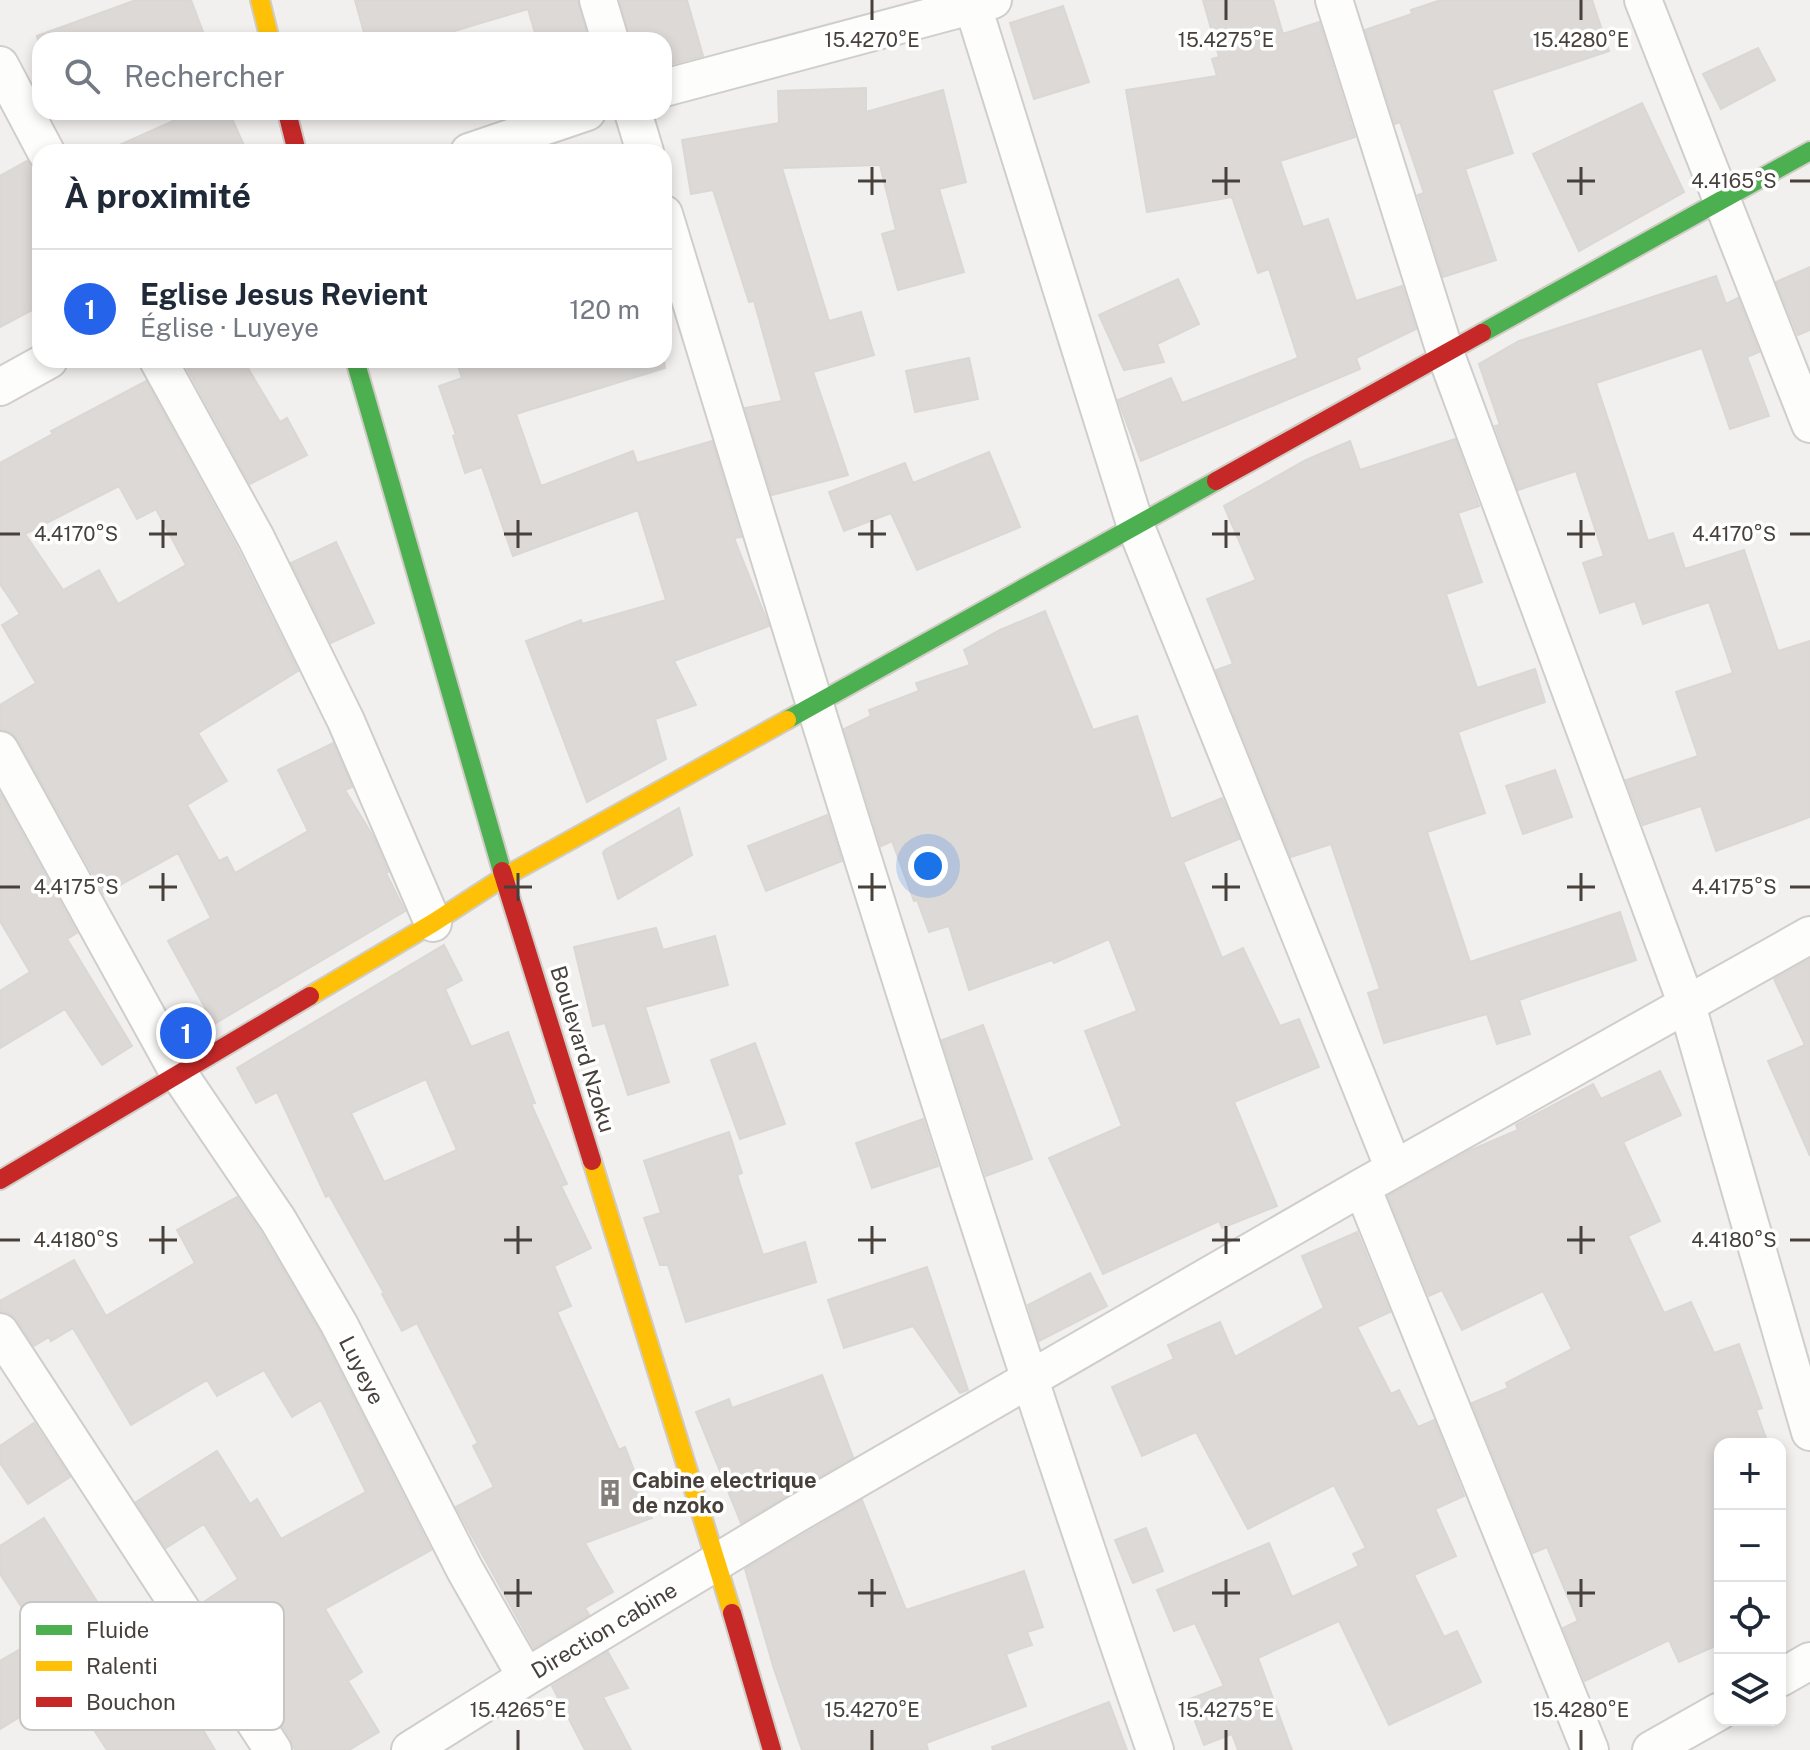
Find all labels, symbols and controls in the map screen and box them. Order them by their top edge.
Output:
text: 15.4270°E [824,28,920,52]
text: 15.4275°E [1178,28,1274,52]
text: 15.4280°E [1533,28,1629,52]
search box [32,32,672,120]
icon: search [60,54,104,98]
text: Rechercher [124,58,285,94]
text: 4.4165°S [1691,169,1777,193]
text: À proximité [64,176,251,216]
text: Eglise Jesus Revient [140,276,428,312]
text: 1 [84,294,96,325]
text: 120 m [569,294,640,325]
text: Église · Luyeye [140,312,319,343]
text: 4.4170°S [34,522,118,546]
text: 4.4170°S [1692,522,1776,546]
your location [908,846,948,886]
text: 4.4175°S [33,875,119,899]
text: 4.4175°S [1691,875,1777,899]
street label: Boulevard Nzoku [545,963,621,1135]
pin: 1 [160,1003,212,1063]
text: 4.4180°S [33,1228,119,1252]
text: 4.4180°S [1691,1228,1777,1252]
street label: Luyeye [334,1331,390,1409]
map controls [1714,1438,1786,1726]
button: + [1714,1438,1786,1510]
place label: Cabine electrique de nzoko [632,1467,817,1518]
building icon: Cabine electrique de nzoko [595,1478,625,1508]
button: − [1714,1510,1786,1582]
street label: Direction cabine [526,1576,682,1684]
button: locate [1714,1582,1786,1654]
legend [20,1602,284,1730]
text: Fluide [86,1617,149,1643]
text: Ralenti [86,1653,158,1679]
button: layers [1714,1654,1786,1726]
text: Bouchon [86,1689,176,1715]
text: 15.4265°E [470,1698,566,1722]
text: 15.4270°E [824,1698,920,1722]
text: 15.4275°E [1178,1698,1274,1722]
text: 15.4280°E [1533,1698,1629,1722]

